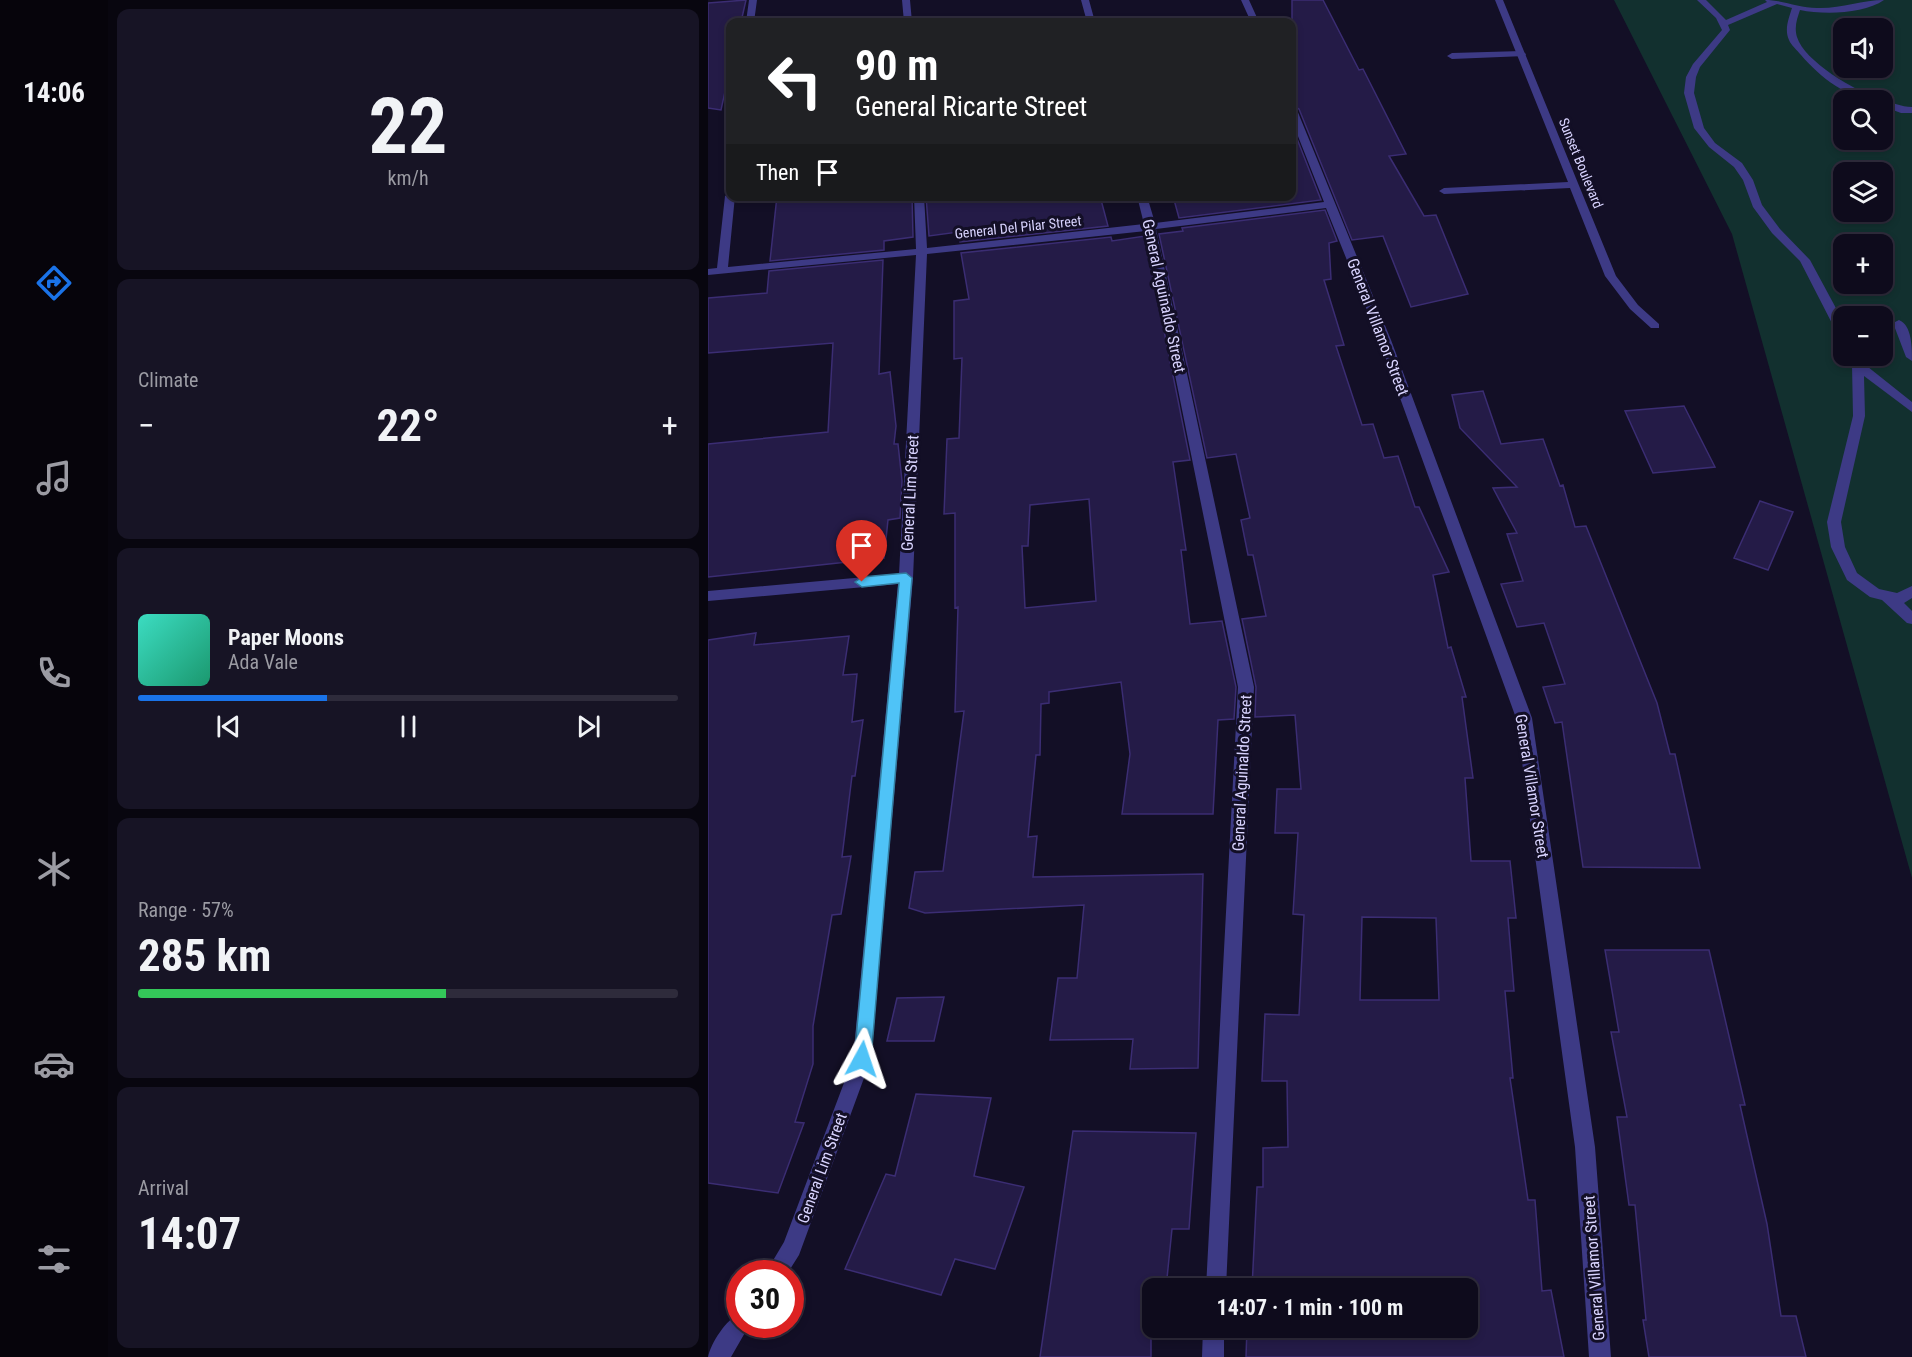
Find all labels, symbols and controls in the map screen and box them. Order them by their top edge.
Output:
map controls [1833,18,1893,366]
button: sound [1833,18,1893,78]
text: 90 m [855,41,938,90]
icon: left [756,42,834,120]
text: 14:06 [23,77,85,109]
text: 22 [369,81,447,172]
button: search [1833,90,1893,150]
text: General Ricarte Street [855,91,1087,123]
street label: Sunset Boulevard [1556,116,1606,210]
icon: arrive [811,156,844,189]
text: Then [756,160,799,185]
button: layers [1833,162,1893,222]
text: km/h [387,166,429,190]
street label: General Del Pilar Street [954,212,1082,242]
street label: General Aguinaldo Street [1138,217,1190,375]
button: + [1833,234,1893,294]
street label: General Villamor Street [1343,256,1413,399]
icon: directions [33,262,75,304]
button: − [1833,306,1893,366]
text: Climate [138,368,198,392]
text: 22° [377,399,440,452]
text: − [138,406,155,445]
text: + [662,406,678,445]
street label: General Lim Street [897,434,923,552]
icon: music [33,457,75,499]
pin [836,520,887,582]
icon: arrive [845,529,878,562]
text: Paper Moons [228,625,344,650]
text: Ada Vale [228,650,298,674]
icon: phone [33,652,75,694]
street label: General Aguinaldo Street [1228,694,1256,852]
icon: previous [212,710,245,743]
icon: pause [392,710,425,743]
icon: next [572,710,605,743]
street label: General Villamor Street [1511,713,1553,860]
icon: climate [33,848,75,890]
text: Range · 57% [138,898,234,922]
text: 285 km [138,929,271,982]
position arrow [830,1027,894,1091]
icon: car [33,1043,75,1085]
street label: General Lim Street [793,1110,851,1226]
text: Arrival [138,1176,189,1200]
street label: General Villamor Street [1579,1194,1609,1341]
text: 14:07 [138,1207,241,1260]
icon: filters [33,1238,75,1280]
speed limit sign: 30 [726,1260,804,1338]
text: 14:07 · 1 min · 100 m [1217,1295,1403,1320]

